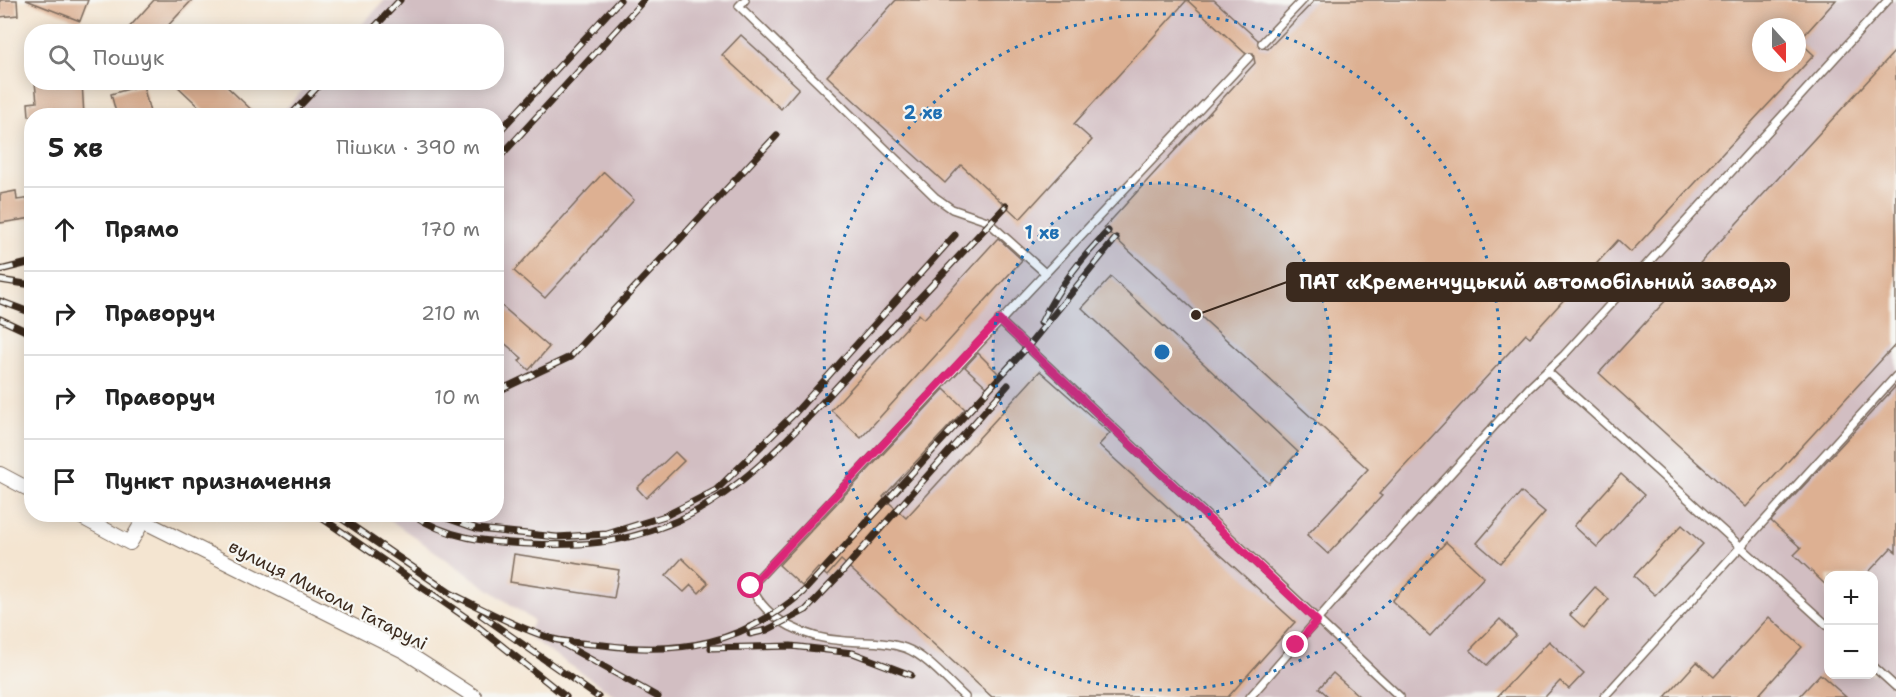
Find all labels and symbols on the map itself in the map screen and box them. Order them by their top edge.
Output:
north arrow [1752,18,1806,72]
text: 2 хв [903,101,943,125]
text: 1 хв [1025,221,1059,245]
callout: ПАТ «Кременчуцький автомобiльний завод» [1287,263,1789,301]
text: ПАТ «Кременчуцький автомобiльний завод» [1299,269,1777,295]
centre of rings [1152,342,1172,362]
street label: вулиця Миколи Татарулі [224,534,432,656]
route start [737,572,763,598]
route end [1282,631,1308,657]

